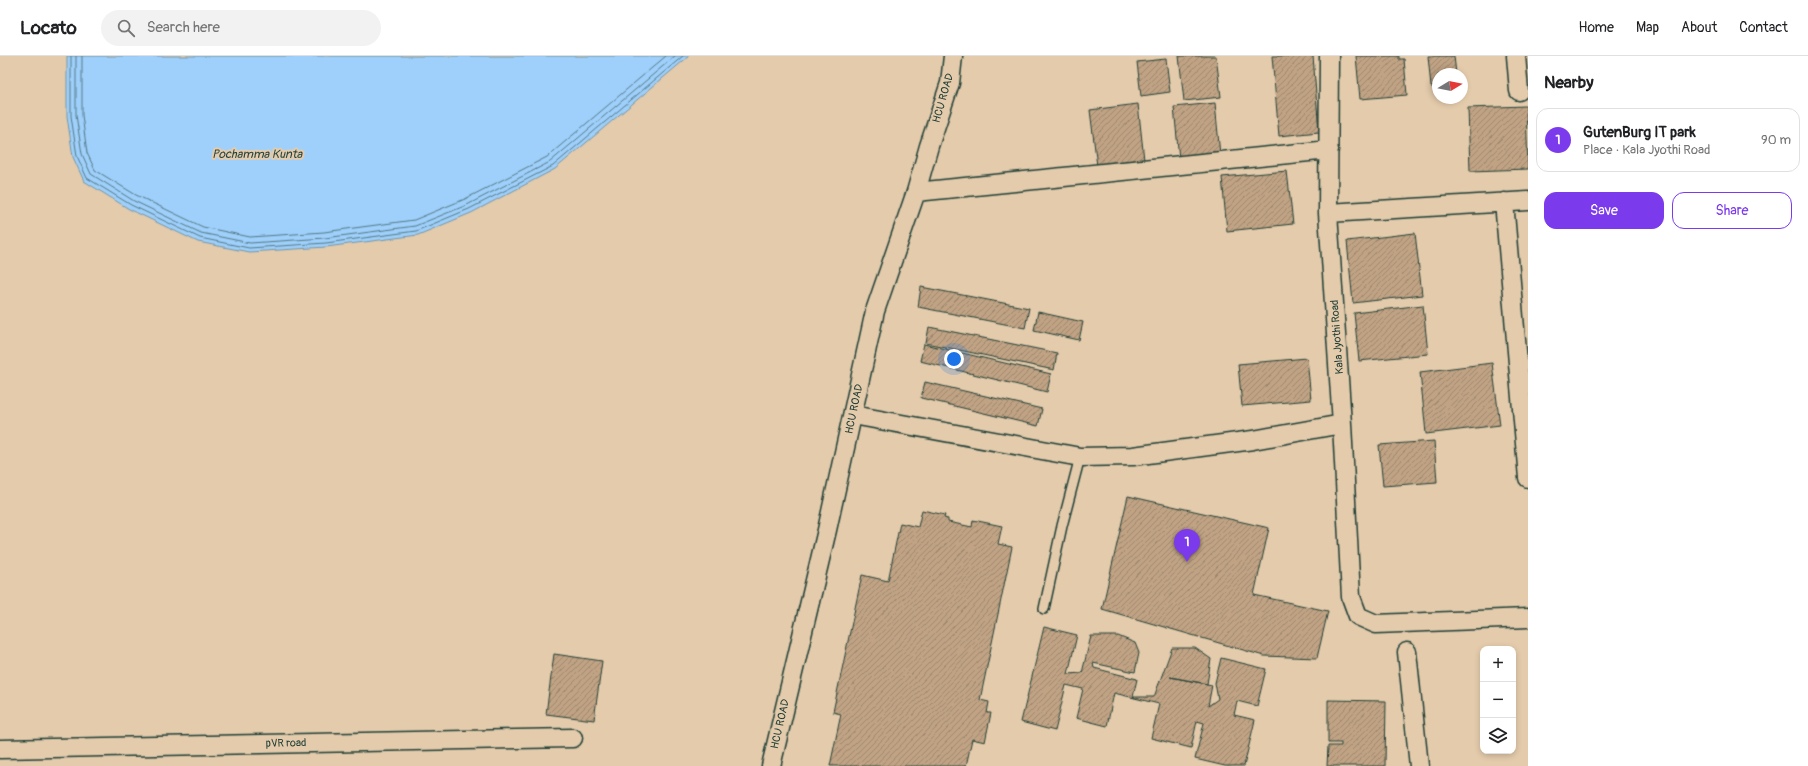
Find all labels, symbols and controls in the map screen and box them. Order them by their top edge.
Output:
search box [101,10,381,46]
text: Locato [20,16,77,40]
icon: search [115,17,137,39]
text: Search here [147,18,220,37]
text: Home [1579,19,1614,36]
text: Map [1636,19,1659,36]
text: About [1681,19,1717,36]
text: Contact [1739,19,1788,36]
north arrow [1432,68,1468,104]
street label: HCU ROAD [930,72,956,124]
text: Nearby [1544,72,1593,93]
text: GutenBurg IT park [1583,123,1696,142]
text: 1 [1555,132,1561,148]
text: 90 m [1761,132,1791,148]
text: Place · Kala Jyothi Road [1583,142,1710,158]
water label: Pochamma Kunta [212,147,304,162]
button: Save [1544,192,1664,229]
button: Share [1672,192,1792,229]
street label: Kala Jyothi Road [1328,299,1346,375]
your location [944,349,964,369]
street label: HCU ROAD [842,383,866,435]
pin: 1 [1174,529,1200,562]
map controls [1480,646,1516,754]
button: + [1480,646,1516,682]
button: − [1480,682,1516,718]
street label: HCU ROAD [768,698,792,750]
button: layers [1480,718,1516,754]
street label: pVR road [266,736,306,750]

